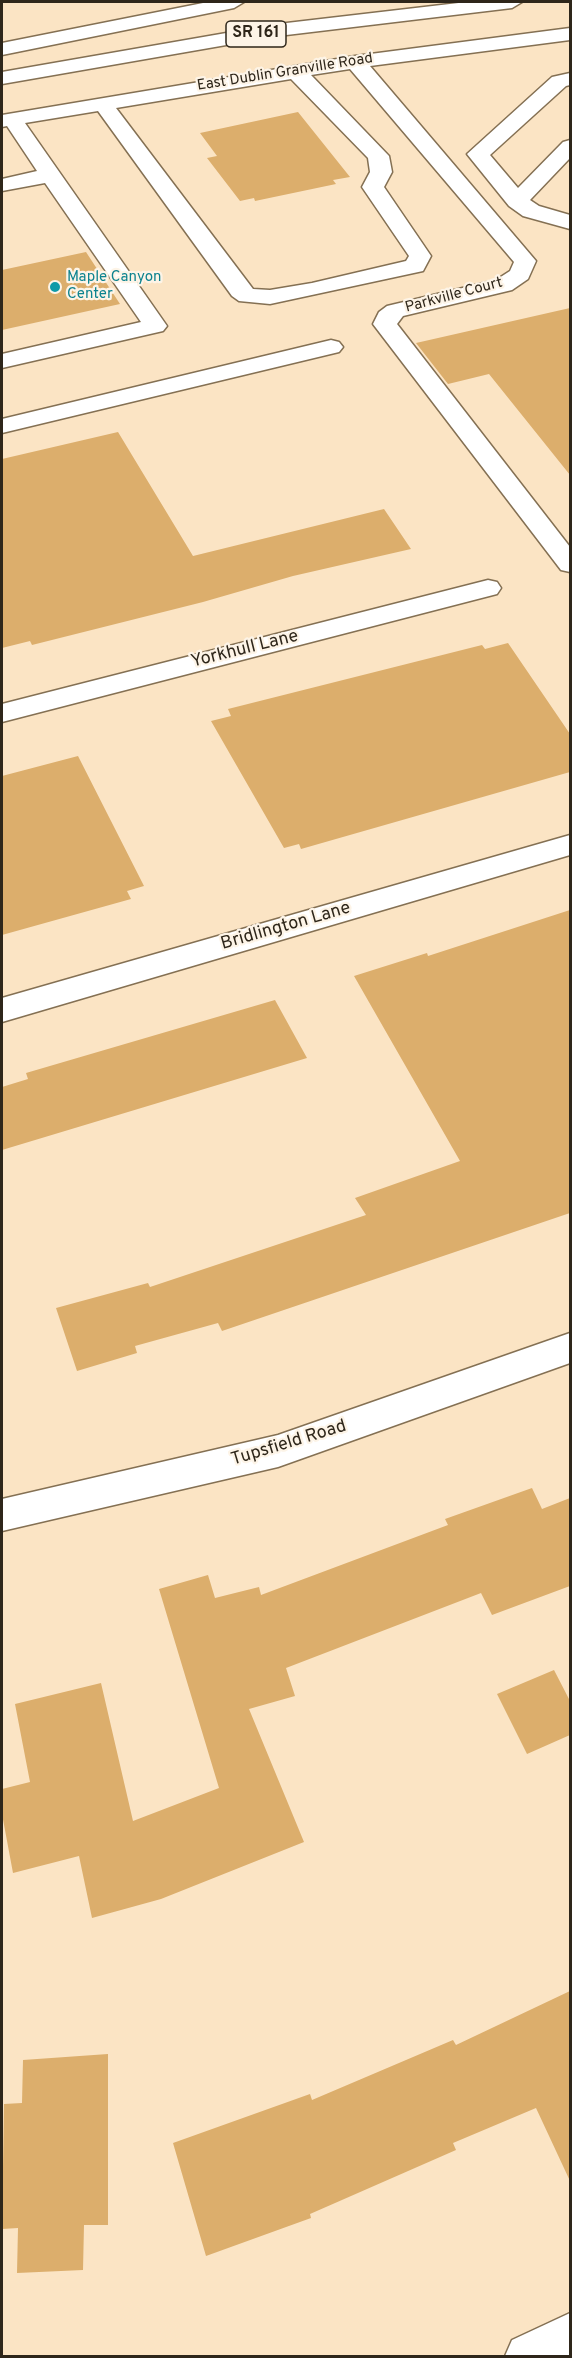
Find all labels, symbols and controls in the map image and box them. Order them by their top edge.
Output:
road number: SR 161 [226,21,286,47]
street label: East Dublin Granville Road [196,50,374,96]
place label: Maple Canyon Center [67,269,161,304]
street label: Parkville Court [403,274,505,318]
marker: Maple Canyon Center [48,280,62,294]
street label: Yorkhull Lane [189,626,301,674]
street label: Bridlington Lane [219,898,353,956]
street label: Tupsfield Road [229,1416,349,1472]

